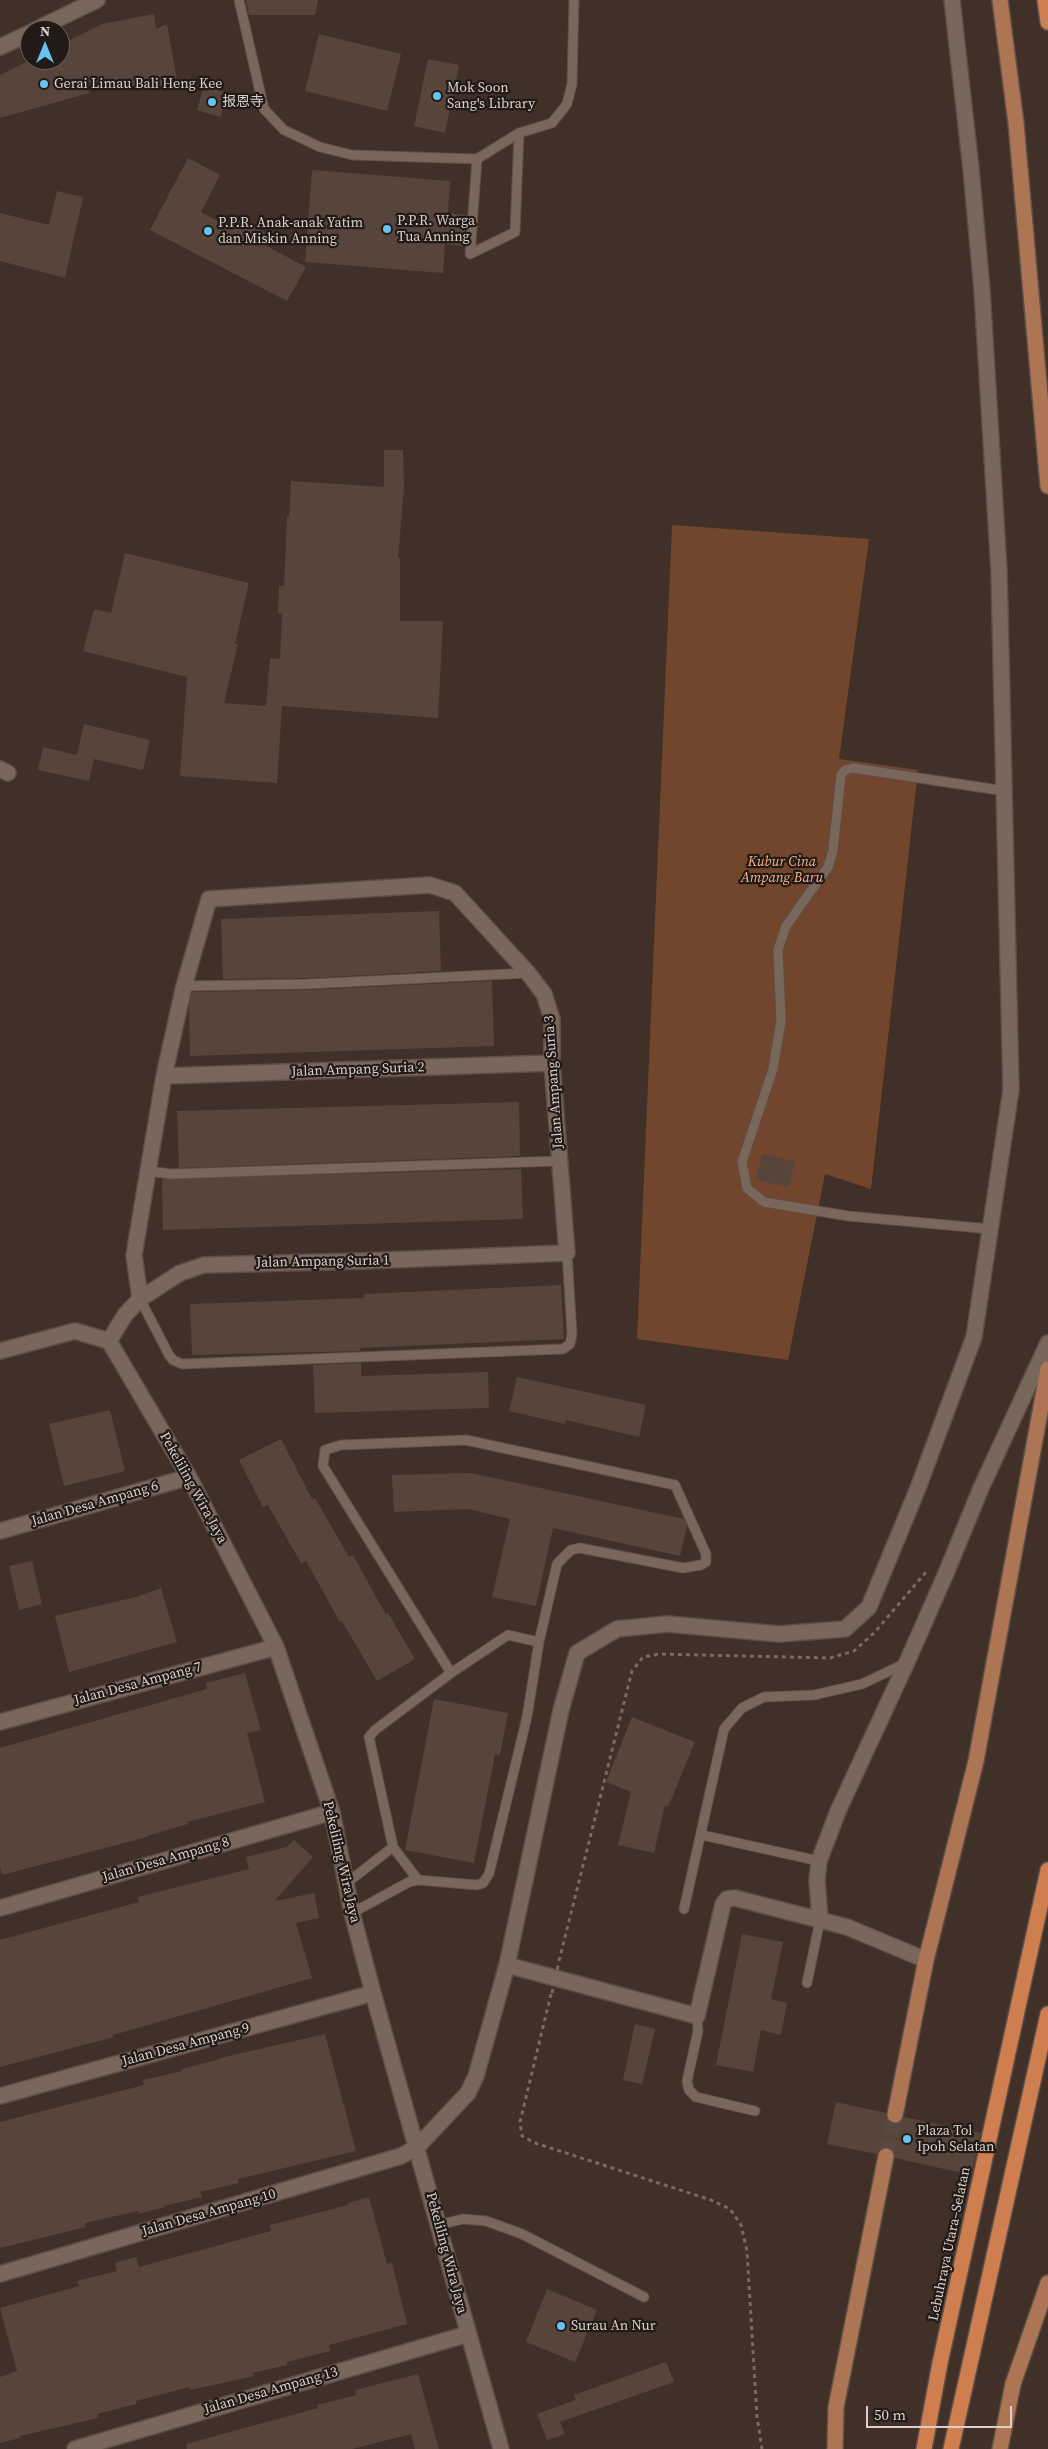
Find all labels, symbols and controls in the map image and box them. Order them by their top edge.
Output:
north arrow [20,20,70,70]
text: N [40,21,50,41]
place label: Gerai Limau Bali Heng Kee [54,76,222,92]
marker: Gerai Limau Bali Heng Kee [38,78,50,90]
place label: Mok Soon Sang's Library [447,80,535,112]
marker: Mok Soon Sang's Library [431,90,443,102]
place label: 报恩寺 [222,94,264,110]
marker: 报恩寺 [206,96,218,108]
place label: P.P.R. Warga Tua Anning [397,213,475,246]
place label: P.P.R. Anak-anak Yatim dan Miskin Anning [218,215,363,248]
marker: P.P.R. Warga Tua Anning [381,223,393,235]
marker: P.P.R. Anak-anak Yatim dan Miskin Anning [202,225,214,237]
park label: Kubur Cina Ampang Baru [741,854,823,886]
street label: Jalan Ampang Suria 3 [541,1015,567,1149]
street label: Jalan Ampang Suria 2 [291,1059,425,1081]
street label: Jalan Ampang Suria 1 [256,1252,390,1272]
street label: Pekeliling Wira Jaya [155,1430,231,1546]
street label: Jalan Desa Ampang 6 [30,1478,160,1530]
street label: Jalan Desa Ampang 7 [72,1659,204,1709]
street label: Pekeliling Wira Jaya [319,1799,363,1925]
street label: Jalan Desa Ampang 8 [101,1834,231,1886]
street label: Jalan Desa Ampang 9 [120,2020,252,2070]
place label: Plaza Tol Ipoh Selatan [917,2123,995,2156]
marker: Plaza Tol Ipoh Selatan [901,2133,913,2145]
street label: Lebuhraya Utara–Selatan [925,2166,975,2322]
street label: Jalan Desa Ampang 10 [140,2186,278,2240]
street label: Pekeliling Wira Jaya [422,2191,470,2315]
place label: Surau An Nur [571,2318,656,2334]
marker: Surau An Nur [555,2320,567,2332]
street label: Jalan Desa Ampang 13 [202,2364,340,2418]
scale bar [868,2396,1014,2428]
text: 50 m [874,2404,906,2425]

